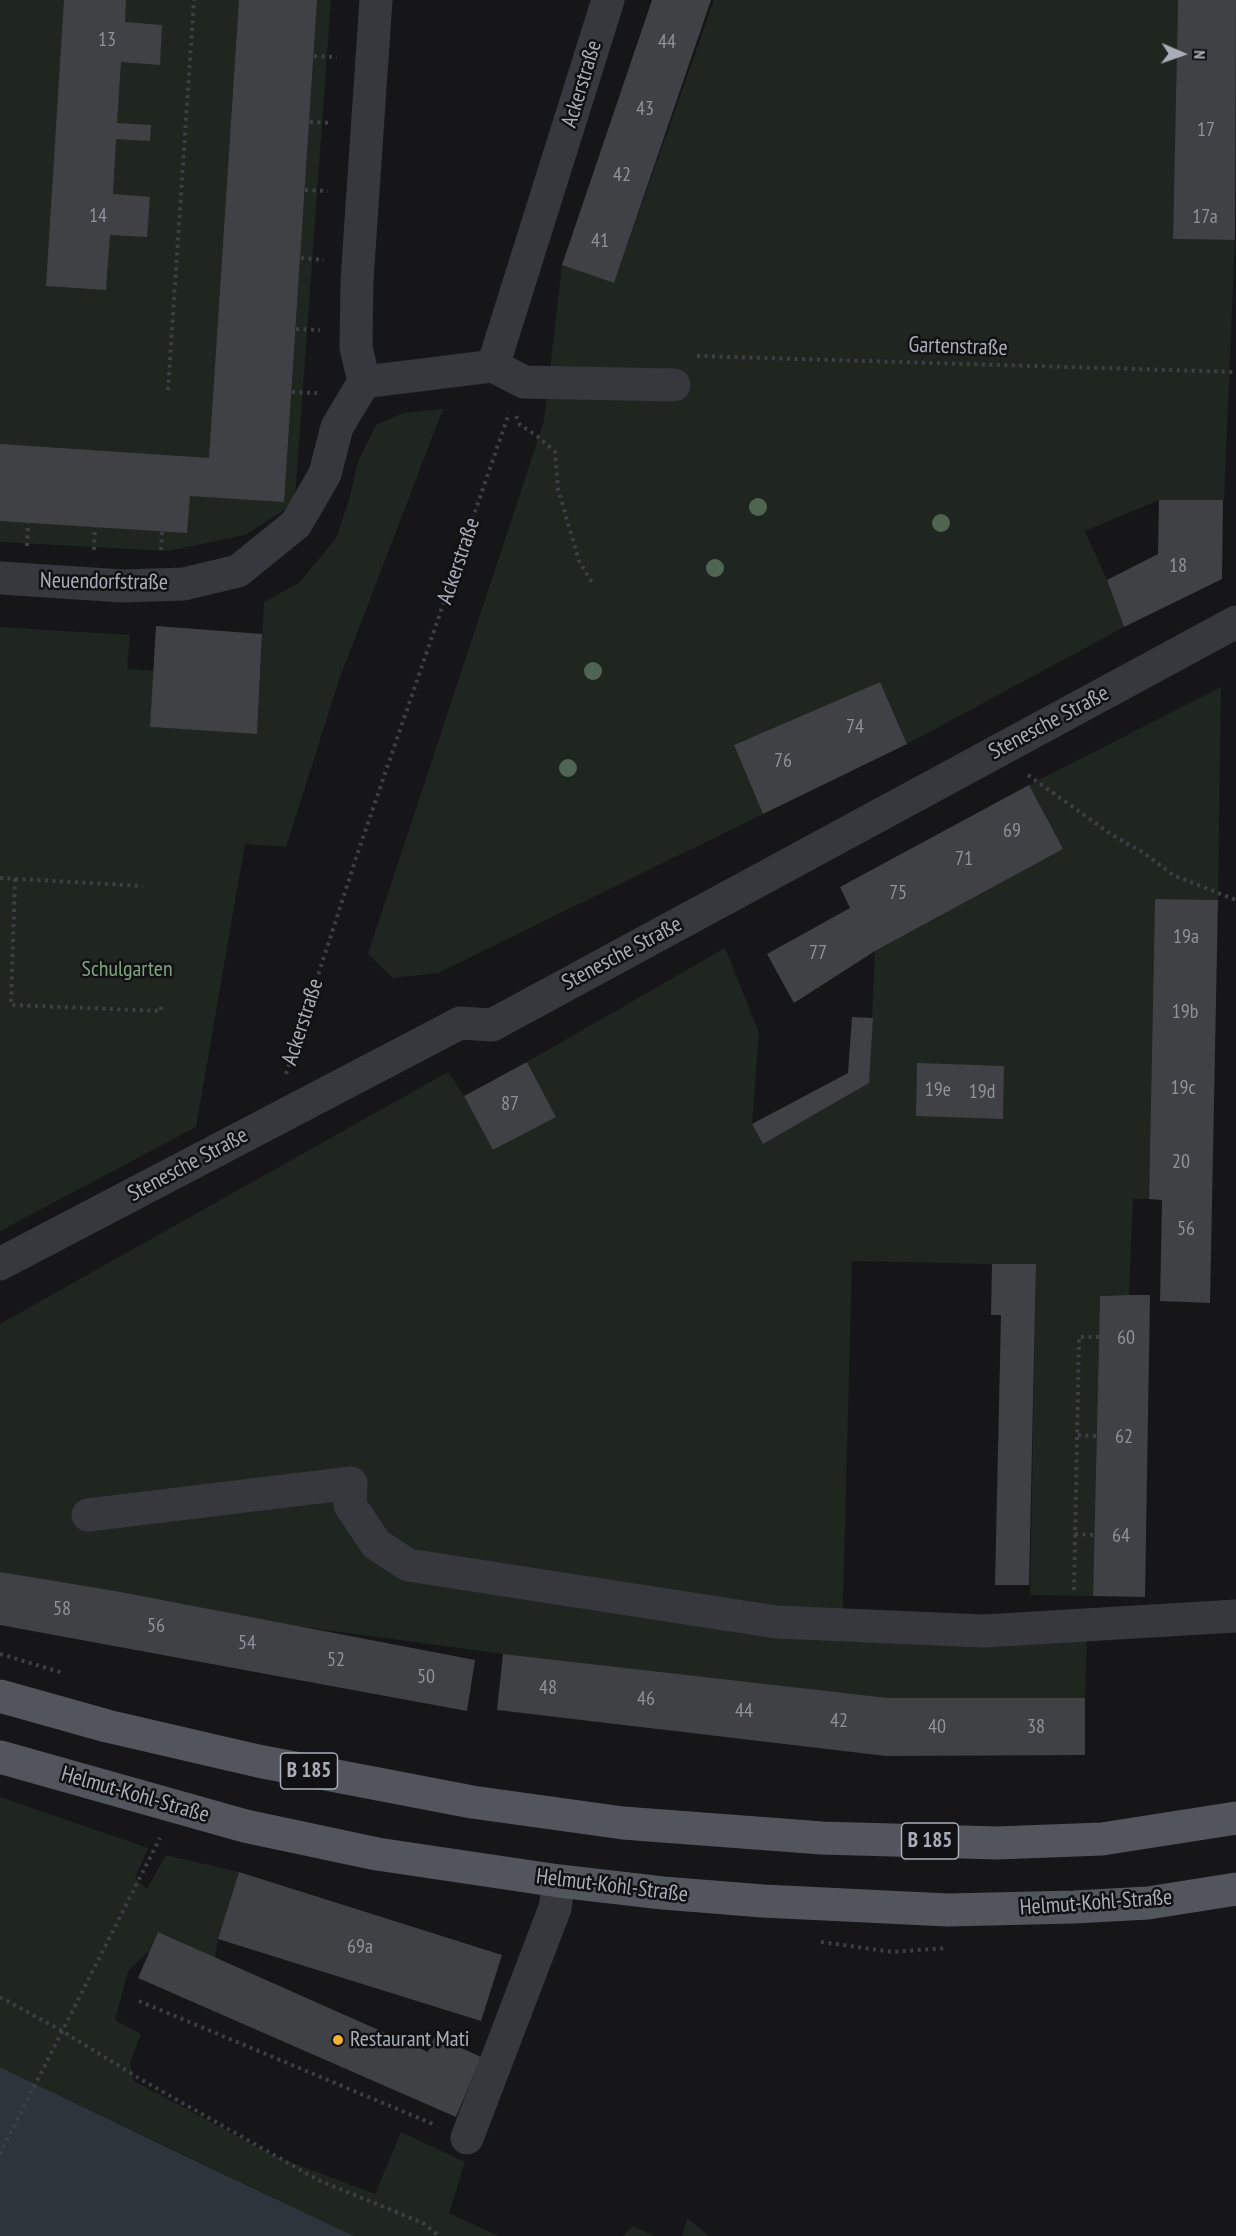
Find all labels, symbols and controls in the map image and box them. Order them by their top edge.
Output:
north arrow [1152,24,1212,84]
house number: 13 [98,28,116,52]
house number: 44 [658,30,676,54]
street label: Ackerstraße [556,37,608,131]
text: N [1190,50,1210,59]
house number: 43 [636,97,654,121]
house number: 17 [1197,118,1215,142]
house number: 42 [613,163,631,187]
house number: 14 [89,204,107,228]
house number: 17a [1192,205,1218,229]
house number: 41 [591,229,609,253]
street label: Gartenstraße [908,332,1008,362]
street label: Ackerstraße [432,514,486,608]
house number: 18 [1169,554,1187,578]
street label: Neuendorfstraße [40,568,168,596]
street label: Stenesche Straße [985,680,1113,766]
house number: 74 [846,715,864,739]
house number: 76 [774,749,792,773]
house number: 69 [1003,819,1021,843]
house number: 71 [955,847,973,871]
house number: 75 [889,881,907,905]
street label: Stenesche Straße [558,911,686,997]
house number: 19a [1173,925,1199,949]
house number: 77 [809,941,827,965]
park label: Schulgarten [81,957,173,983]
street label: Ackerstraße [277,975,329,1069]
house number: 19b [1172,1000,1198,1024]
house number: 19c [1170,1076,1196,1100]
house number: 19e [925,1078,951,1102]
house number: 19d [969,1080,995,1104]
house number: 87 [501,1092,519,1116]
street label: Stenesche Straße [124,1122,252,1208]
house number: 20 [1172,1150,1190,1174]
house number: 56 [1177,1217,1195,1241]
house number: 60 [1117,1326,1135,1350]
house number: 62 [1115,1425,1133,1449]
house number: 64 [1112,1524,1130,1548]
house number: 58 [53,1597,71,1621]
house number: 56 [147,1614,165,1638]
house number: 54 [238,1631,256,1655]
house number: 52 [327,1648,345,1672]
house number: 50 [417,1665,435,1689]
house number: 48 [539,1676,557,1700]
house number: 46 [637,1687,655,1711]
house number: 44 [735,1699,753,1723]
house number: 42 [830,1709,848,1733]
house number: 40 [928,1715,946,1739]
house number: 38 [1027,1715,1045,1739]
road number: B 185 [280,1753,338,1789]
street label: Helmut-Kohl-Straße [58,1761,212,1829]
road number: B 185 [902,1823,958,1859]
street label: Helmut-Kohl-Straße [535,1864,689,1908]
street label: Helmut-Kohl-Straße [1019,1885,1173,1921]
house number: 69a [347,1935,373,1959]
place label: Restaurant Mati [350,2027,469,2053]
marker: Restaurant Mati [331,2033,345,2047]

